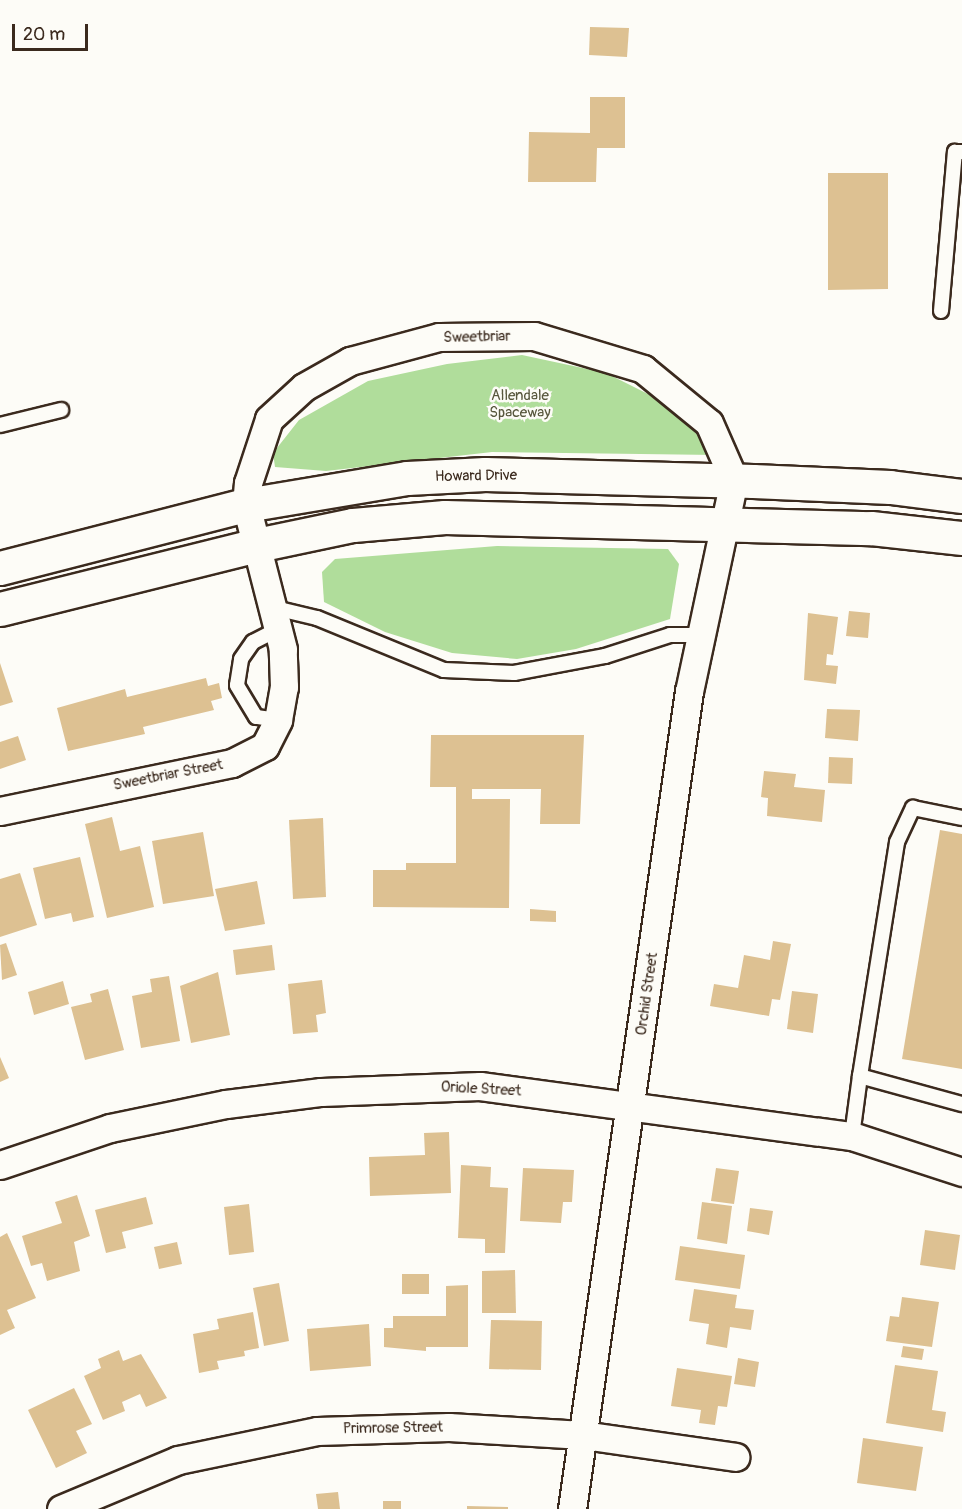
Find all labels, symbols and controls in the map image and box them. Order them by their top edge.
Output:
scale bar [15,12,92,50]
text: 20 m [23,23,65,46]
street label: Sweetbriar [443,327,511,347]
park label: Allendale Spaceway [489,386,551,421]
street label: Howard Drive [435,466,517,486]
street label: Sweetbriar Street [112,756,224,794]
street label: Orchid Street [632,951,662,1037]
street label: Oriole Street [440,1078,522,1100]
street label: Primrose Street [343,1418,443,1438]

